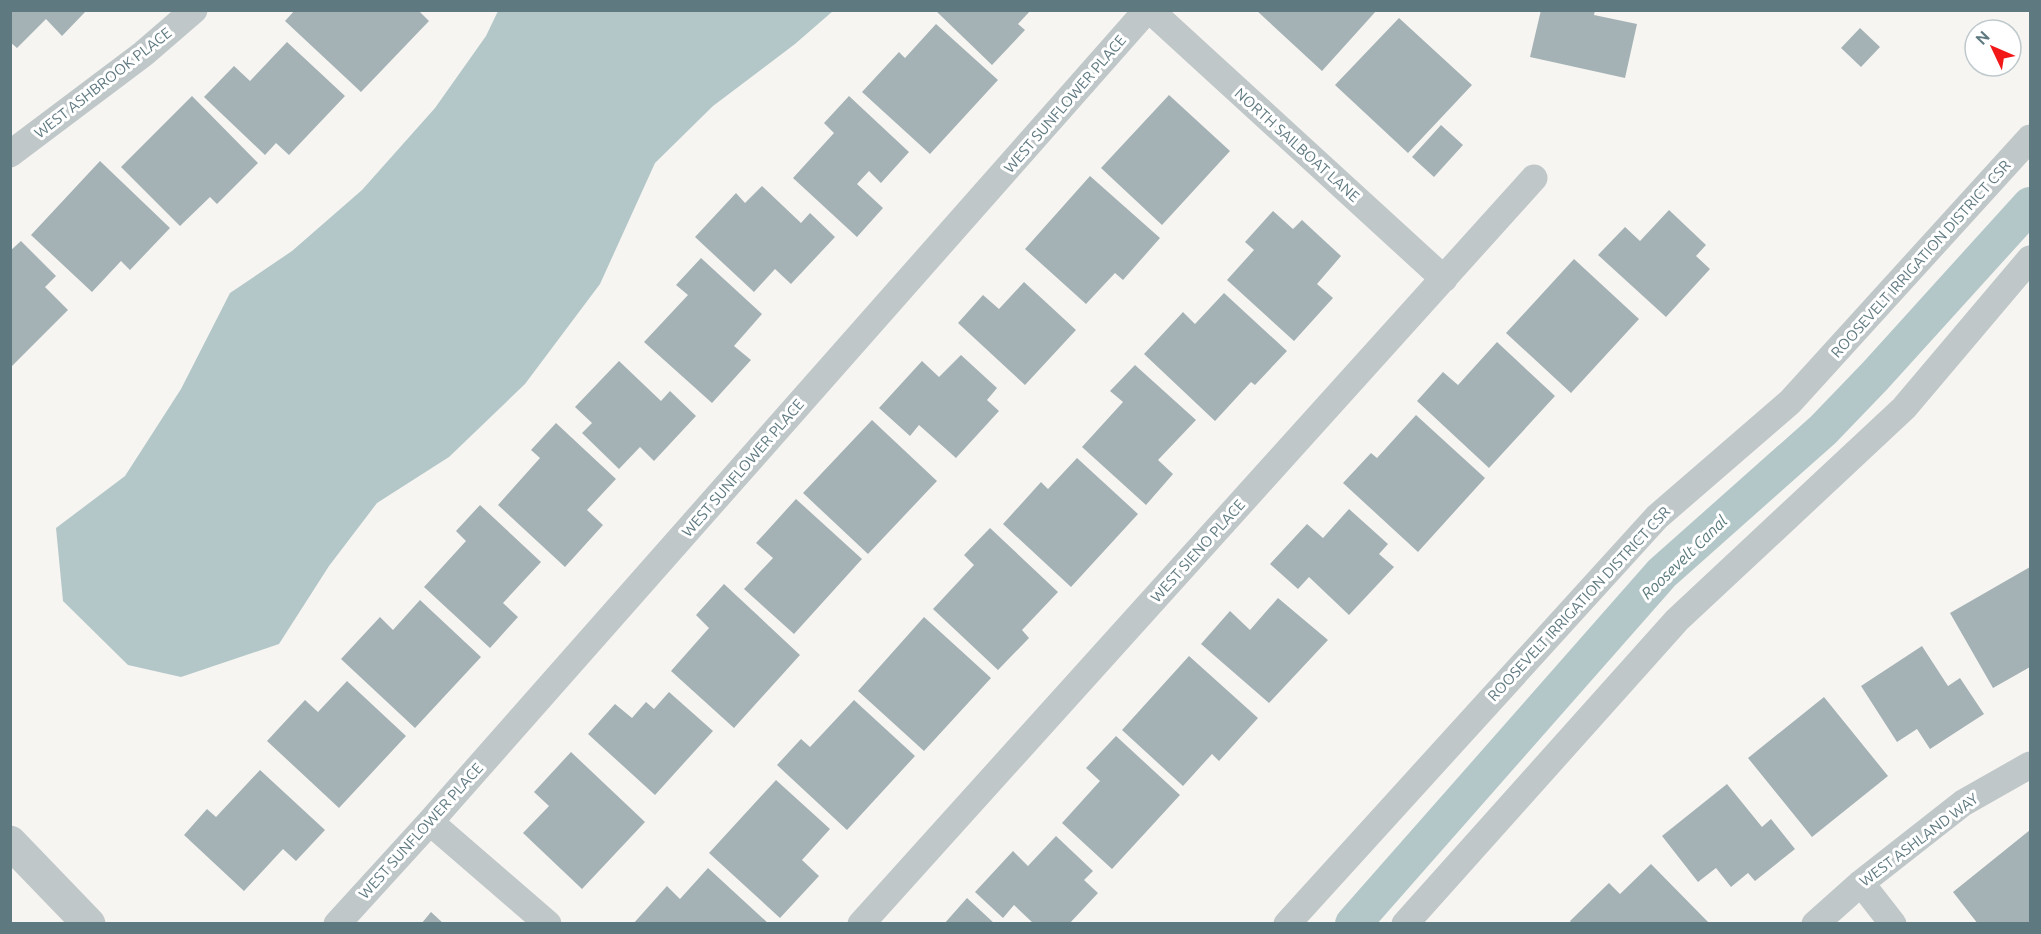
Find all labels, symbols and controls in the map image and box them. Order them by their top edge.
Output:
north arrow [1963,18,2023,78]
street label: WEST ASHBROOK PLACE [31,24,175,141]
text: N [1972,27,1993,48]
street label: WEST SUNFLOWER PLACE [1000,31,1129,176]
street label: NORTH SAILBOAT LANE [1232,84,1363,205]
street label: ROOSEVELT IRRIGATION DISTRICT CSR [1827,157,2014,361]
street label: WEST SUNFLOWER PLACE [678,395,807,540]
street label: WEST SIENO PLACE [1147,496,1248,605]
street label: ROOSEVELT IRRIGATION DISTRICT CSR [1484,503,1673,704]
water label: Roosevelt Canal [1637,511,1731,602]
street label: WEST SUNFLOWER PLACE [355,759,486,902]
street label: WEST ASHLAND WAY [1856,789,1981,890]

